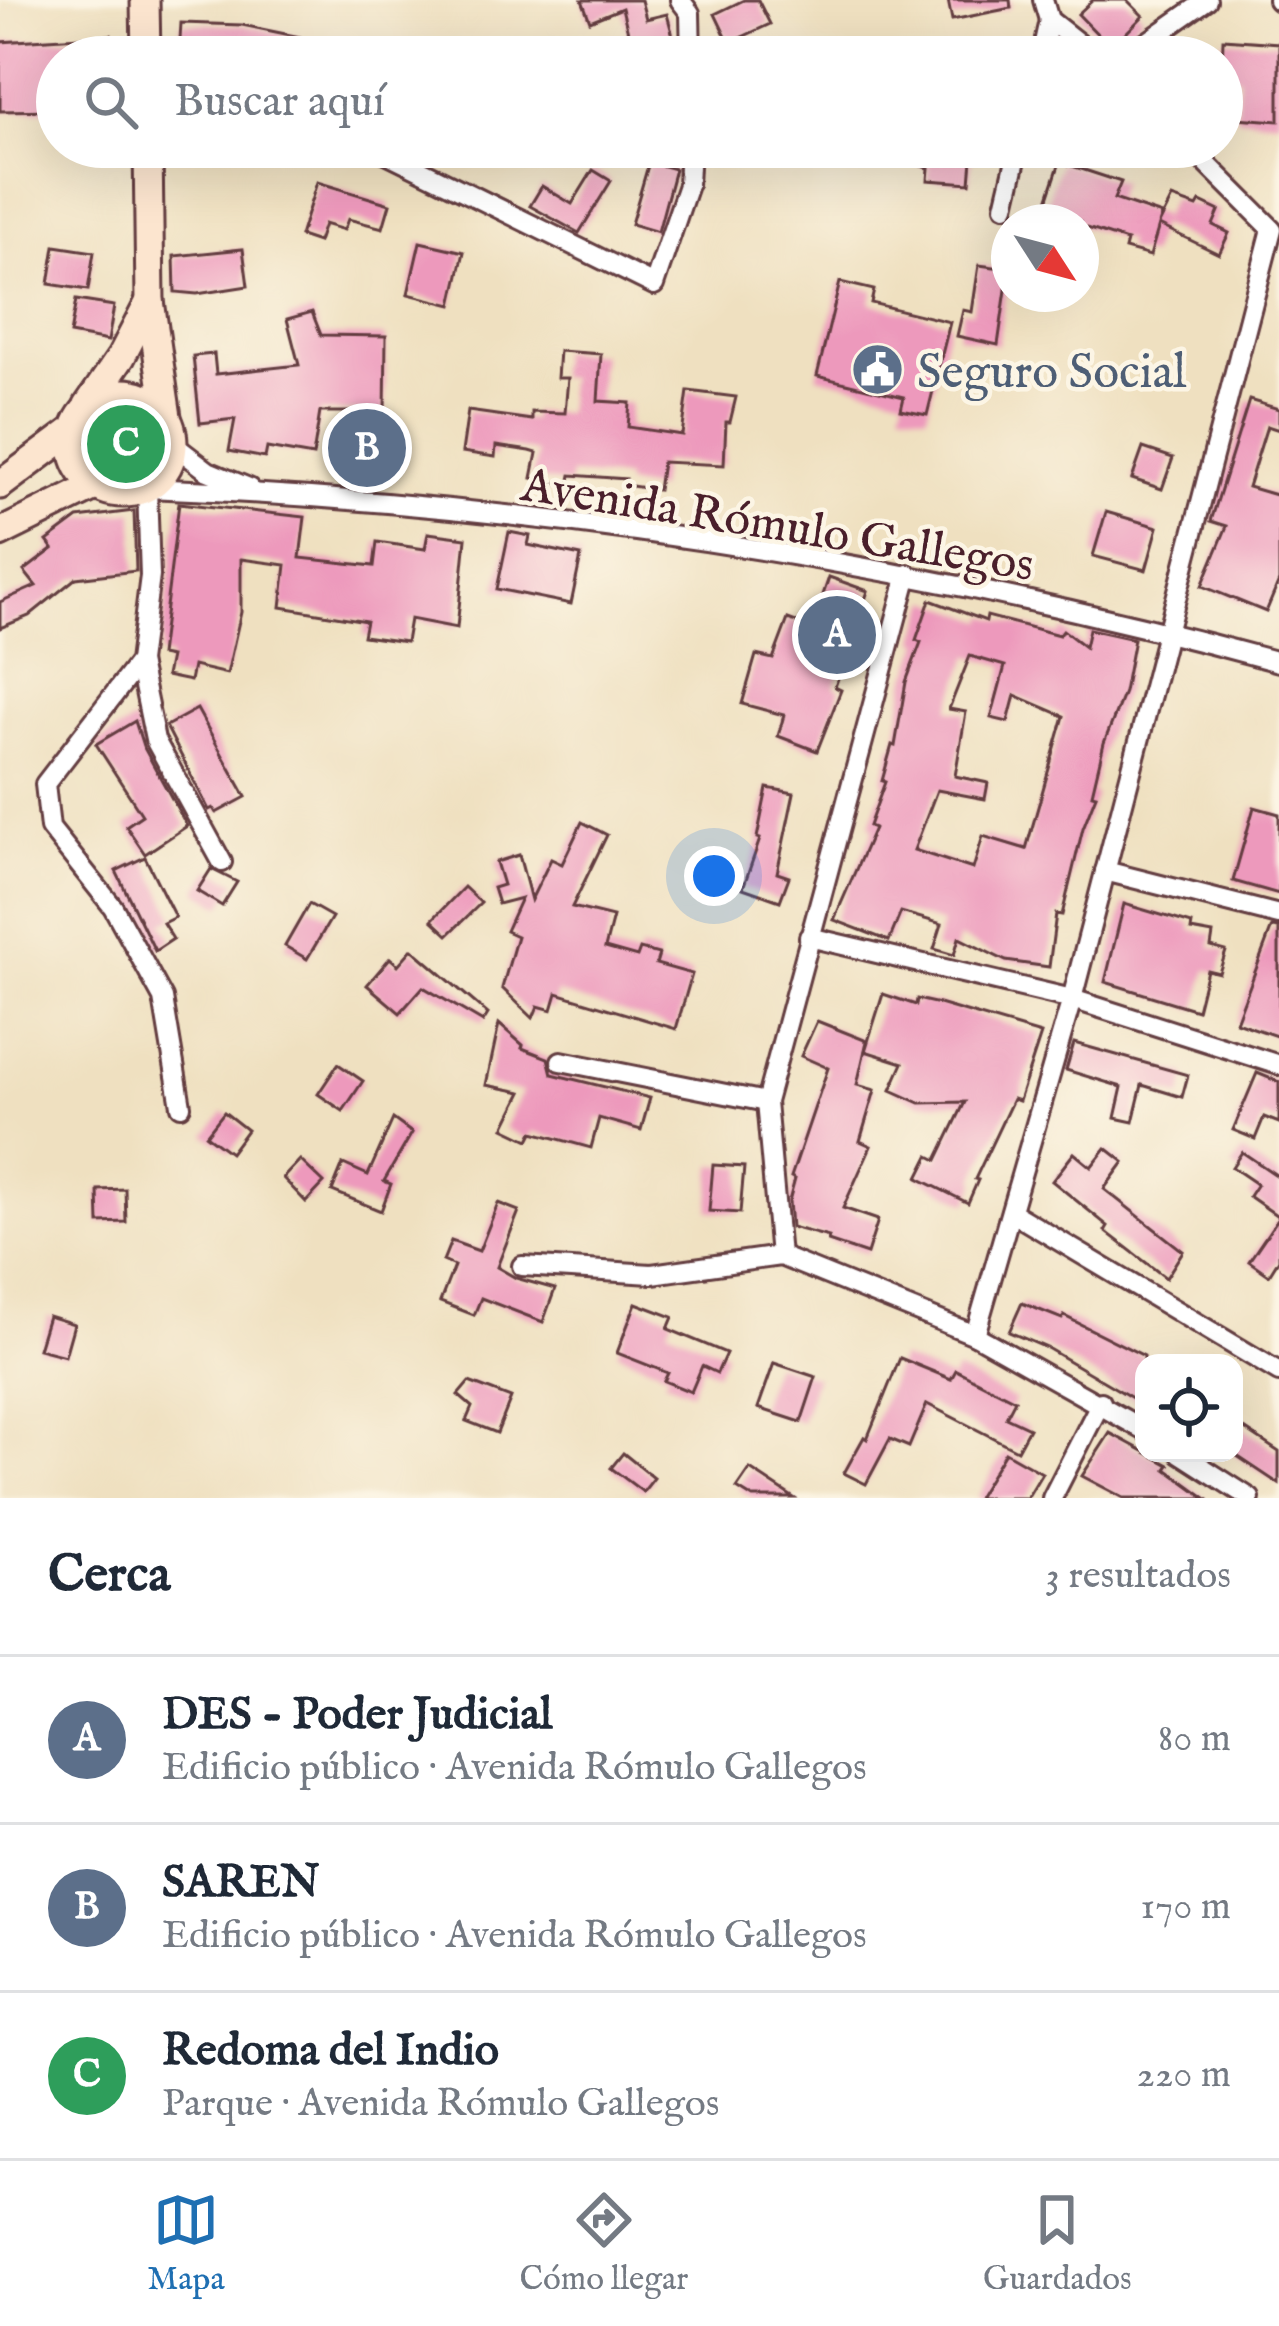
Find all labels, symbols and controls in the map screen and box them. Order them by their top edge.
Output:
search box [36,36,1243,168]
icon: search [78,69,144,135]
text: Buscar aquí [174,74,385,131]
north arrow [991,204,1099,312]
public building icon: Seguro Social [850,342,906,398]
place label: Seguro Social [917,344,1187,404]
pin: C [87,399,165,489]
pin: B [328,403,406,493]
street label: Avenida Rómulo Gallegos [516,457,1038,597]
pin: A [798,590,876,680]
your location [684,846,744,906]
map controls [1135,1354,1243,1462]
button: locate [1135,1354,1243,1462]
text: Cerca [48,1544,171,1609]
text: 3 resultados [1045,1552,1231,1601]
text: DES - Poder Judicial [162,1687,552,1744]
text: A [74,1715,100,1764]
text: 80 m [1158,1715,1231,1764]
text: Edificio público · Avenida Rómulo Gallegos [162,1744,867,1793]
text: SAREN [162,1855,320,1912]
text: B [74,1883,100,1932]
text: 170 m [1140,1883,1231,1932]
text: Edificio público · Avenida Rómulo Gallegos [162,1912,867,1961]
text: Redoma del Indio [162,2023,499,2080]
text: C [73,2051,101,2100]
text: 220 m [1137,2051,1231,2100]
text: Parque · Avenida Rómulo Gallegos [162,2080,720,2129]
tab: Mapa [147,2187,225,2301]
tab: Cómo llegar [519,2187,688,2301]
tab: Guardados [983,2187,1132,2301]

